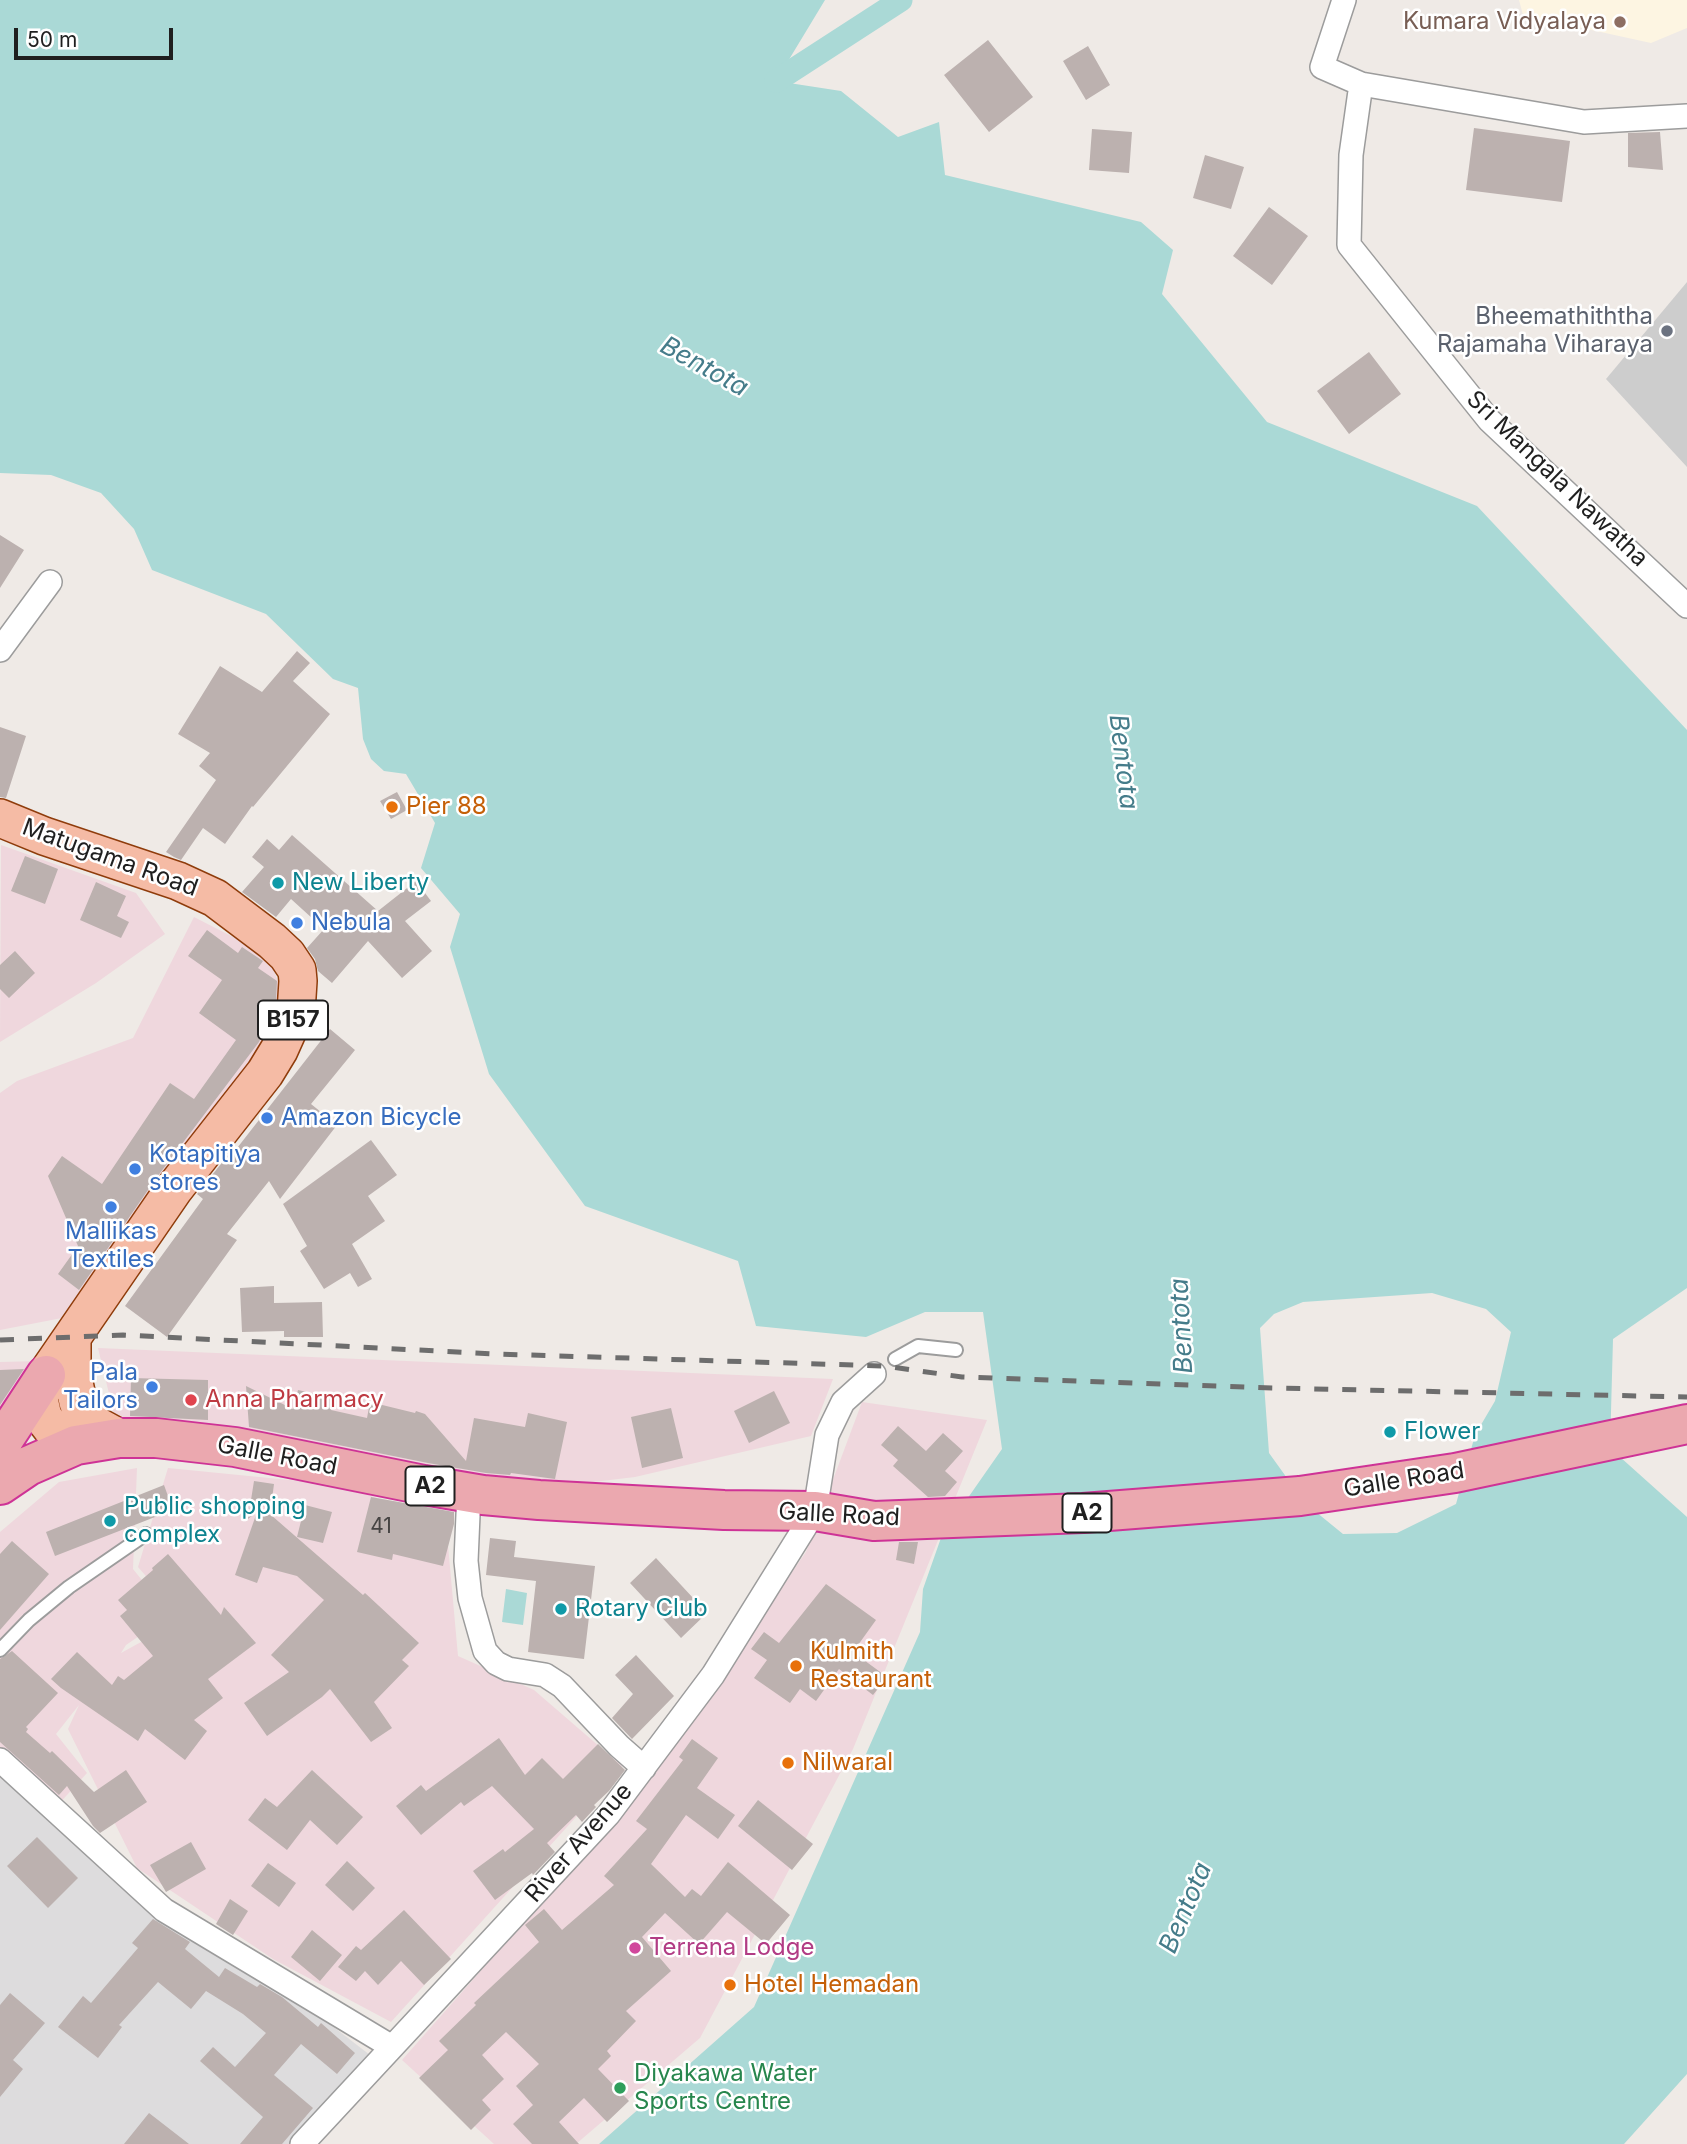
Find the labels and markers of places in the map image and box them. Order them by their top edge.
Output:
place label: Kumara Vidyalaya [1403,8,1606,36]
marker: Kumara Vidyalaya [1612,14,1628,30]
place label: Bheemathiththa Rajamaha Viharaya [1437,303,1653,359]
marker: Bheemathiththa Rajamaha Viharaya [1659,323,1675,339]
place label: Pier 88 [406,793,487,821]
marker: Pier 88 [384,799,400,815]
place label: New Liberty [292,869,429,897]
marker: New Liberty [270,875,286,891]
place label: Nebula [311,909,391,937]
marker: Nebula [289,915,305,931]
place label: Amazon Bicycle [281,1104,462,1132]
marker: Amazon Bicycle [259,1110,275,1126]
place label: Kotapitiya stores [149,1141,261,1197]
marker: Kotapitiya stores [127,1161,143,1177]
marker: Mallikas Textiles [103,1199,119,1215]
place label: Mallikas Textiles [65,1218,157,1274]
place label: Pala Tailors [63,1359,138,1415]
marker: Pala Tailors [144,1379,160,1395]
place label: Anna Pharmacy [205,1386,384,1414]
marker: Anna Pharmacy [183,1392,199,1408]
place label: Flower [1404,1418,1480,1446]
marker: Flower [1382,1424,1398,1440]
place label: Public shopping complex [124,1493,306,1549]
marker: Public shopping complex [102,1513,118,1529]
place label: Rotary Club [575,1595,708,1623]
marker: Rotary Club [553,1601,569,1617]
place label: Kulmith Restaurant [810,1638,932,1694]
marker: Kulmith Restaurant [788,1658,804,1674]
place label: Nilwaral [802,1749,893,1777]
marker: Nilwaral [780,1755,796,1771]
place label: Terrena Lodge [649,1934,814,1962]
marker: Terrena Lodge [627,1940,643,1956]
place label: Hotel Hemadan [744,1971,919,1999]
marker: Hotel Hemadan [722,1977,738,1993]
place label: Diyakawa Water Sports Centre [634,2060,817,2116]
marker: Diyakawa Water Sports Centre [612,2080,628,2096]

